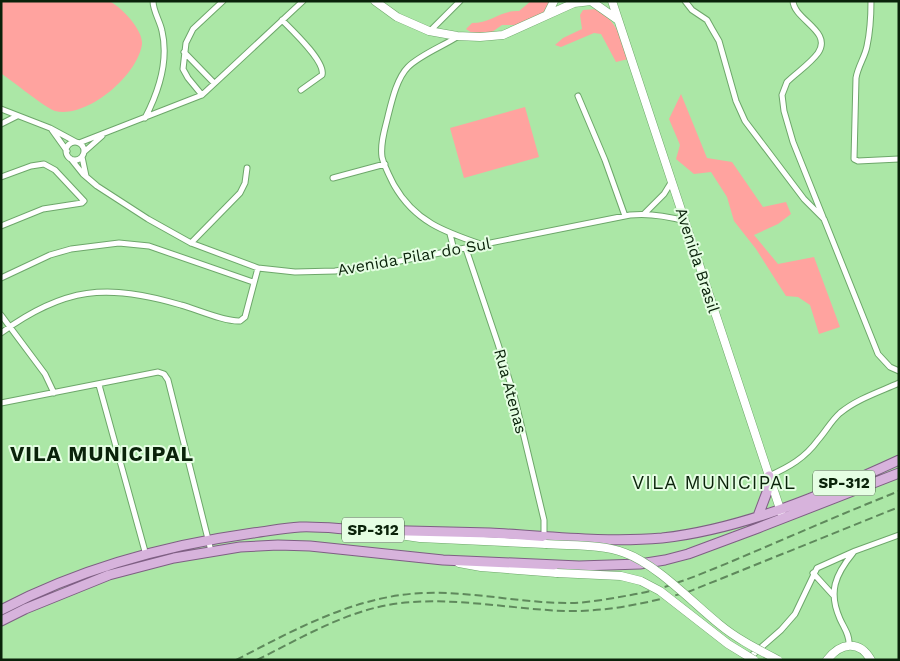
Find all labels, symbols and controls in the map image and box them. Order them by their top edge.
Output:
street label: Avenida Brasil [672,205,723,315]
street label: Avenida Pilar do Sul [336,234,492,279]
street label: Rua Atenas [490,347,531,436]
district label: VILA MUNICIPAL [10,441,194,466]
road number: SP-312 [813,470,875,496]
district label: VILA MUNICIPAL [632,471,796,494]
road number: SP-312 [342,518,404,542]

